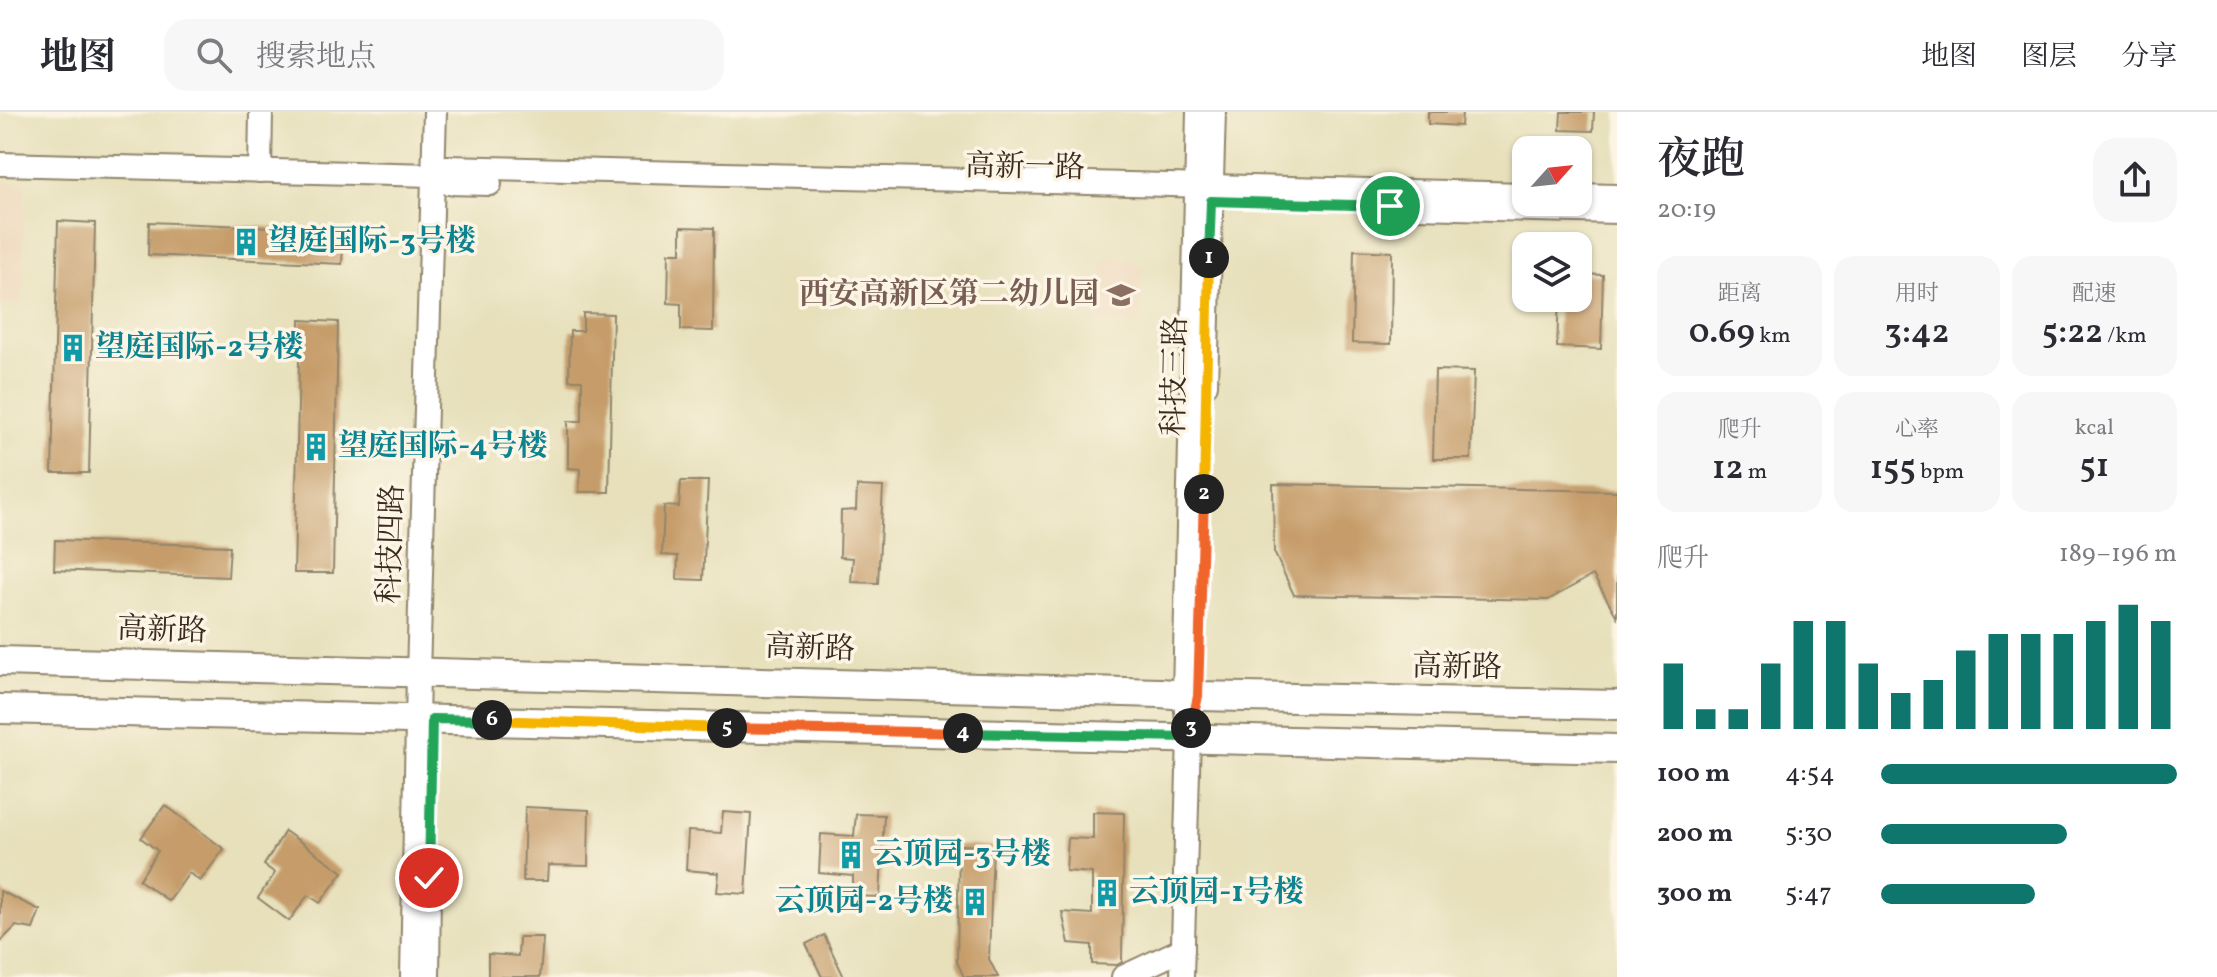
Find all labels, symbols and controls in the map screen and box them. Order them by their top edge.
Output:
search box [164,19,724,91]
text: 地图 [40,33,116,86]
icon: search [192,33,236,77]
text: 搜索地点 [256,37,376,79]
text: 地图 [1921,38,1977,77]
text: 图层 [2021,38,2077,77]
text: 分享 [2121,38,2177,77]
text: 夜跑 [1657,131,1745,192]
north arrow [1512,136,1592,216]
map controls [1512,136,1592,312]
button: share [2093,138,2177,222]
street label: 高新一路 [965,146,1085,190]
pin [1356,172,1424,240]
icon: arrive [1368,184,1412,228]
text: 20:19 [1657,192,1716,228]
place label: 望庭国际-3号楼 [268,221,476,263]
building icon: 望庭国际-3号楼 [231,227,261,257]
button: layers [1512,232,1592,312]
pin: 1 [1189,238,1229,278]
text: 1 [1205,242,1213,273]
place label: 西安高新区第二幼儿园 [799,274,1099,316]
text: 距离 [1718,279,1762,310]
text: 用时 [1895,279,1939,310]
text: 配速 [2072,279,2116,310]
school or university icon: 西安高新区第二幼儿园 [1106,280,1136,310]
text: 0.69 [1689,310,1755,357]
text: 3:42 [1885,310,1949,357]
text: 5:22 [2042,310,2103,357]
street label: 科技三路 [1154,316,1198,436]
text: km [1755,321,1791,352]
text: /km [2103,321,2147,352]
place label: 望庭国际-2号楼 [95,327,303,369]
building icon: 望庭国际-2号楼 [58,333,88,363]
text: kcal [2075,413,2114,444]
text: 爬升 [1718,415,1762,446]
text: 心率 [1895,415,1939,446]
place label: 望庭国际-4号楼 [338,426,548,468]
building icon: 望庭国际-4号楼 [301,432,331,462]
text: 51 [2079,444,2109,491]
text: 12 [1712,446,1743,493]
text: 155 [1870,446,1916,493]
text: m [1743,457,1767,488]
text: bpm [1916,457,1964,488]
pin: 2 [1184,474,1224,514]
text: 2 [1198,478,1210,509]
street label: 科技四路 [369,483,415,605]
text: 189–196 m [2059,536,2177,572]
text: 爬升 [1657,541,1709,577]
street label: 高新路 [116,608,208,654]
street label: 高新路 [764,626,856,672]
street label: 高新路 [1412,646,1502,690]
pin: 6 [472,700,512,740]
text: 6 [486,704,498,735]
pin: 5 [707,708,747,748]
pin: 3 [1171,708,1211,748]
text: 5 [722,712,732,743]
text: 3 [1185,712,1197,743]
pin: 4 [943,713,983,753]
text: 4 [956,717,970,748]
text: 100 m [1657,756,1730,792]
text: 4:54 [1785,756,1835,792]
text: 200 m [1657,816,1733,852]
text: 5:30 [1785,816,1832,852]
place label: 云顶园-3号楼 [873,834,1051,876]
building icon: 云顶园-3号楼 [836,840,866,870]
pin [395,844,463,912]
icon: check [407,856,451,900]
place label: 云顶园-1号楼 [1129,872,1304,914]
text: 300 m [1657,876,1733,912]
text: 5:47 [1785,876,1832,912]
building icon: 云顶园-1号楼 [1092,878,1122,908]
place label: 云顶园-2号楼 [775,881,953,923]
building icon: 云顶园-2号楼 [960,887,990,917]

